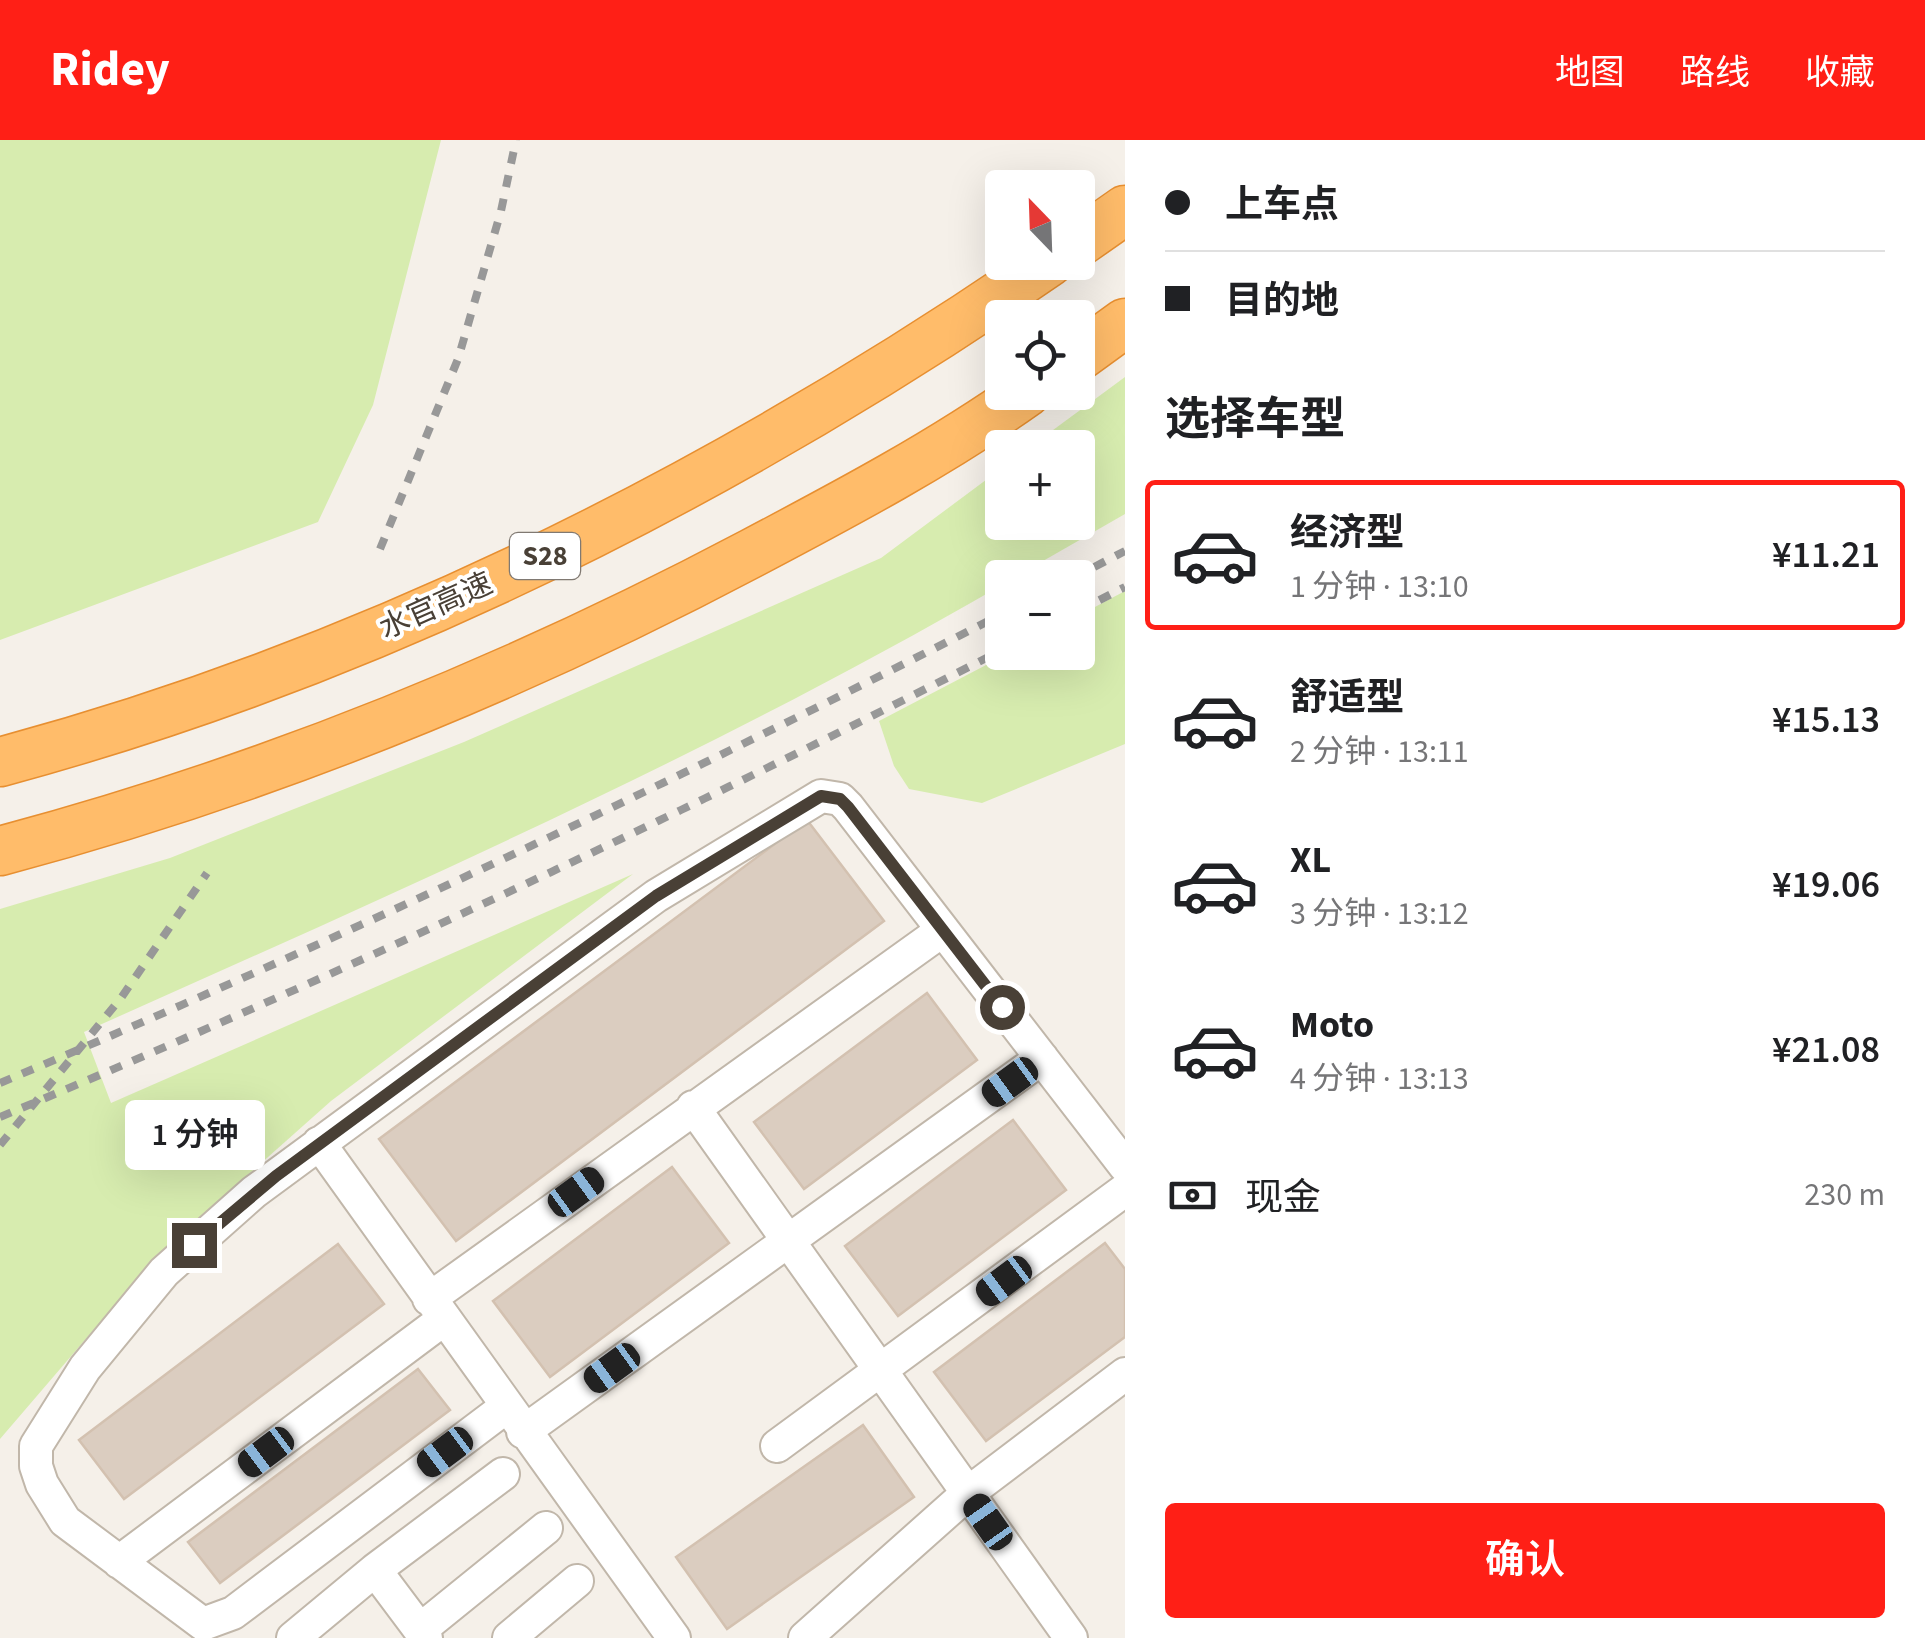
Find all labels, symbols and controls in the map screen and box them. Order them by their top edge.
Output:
text: Ridey [50,36,170,104]
text: 地图 [1555,48,1625,98]
text: 路线 [1680,48,1750,98]
text: 收藏 [1805,48,1875,98]
north arrow [985,170,1095,280]
map controls [985,170,1095,670]
text: 上车点 [1225,178,1339,232]
text: 目的地 [1225,274,1339,328]
button: locate [985,300,1095,410]
text: 选择车型 [1165,388,1345,452]
button: + [985,430,1095,540]
text: 经济型 [1290,506,1404,560]
icon: car [1170,510,1260,600]
text: ¥11.21 [1772,528,1880,582]
road number: S28 [510,533,580,579]
button: − [985,560,1095,670]
street label: 水官高速 [372,562,500,650]
text: 1 分钟 · 13:10 [1290,564,1469,610]
text: 舒适型 [1290,671,1404,725]
icon: car [1170,675,1260,765]
text: ¥15.13 [1772,693,1880,747]
text: 2 分钟 · 13:11 [1290,729,1469,775]
text: XL [1290,833,1331,887]
icon: car [1170,840,1260,930]
text: ¥19.06 [1772,858,1880,912]
text: 3 分钟 · 13:12 [1290,891,1469,937]
route start [980,985,1025,1030]
text: Moto [1290,998,1374,1052]
icon: car [1170,1005,1260,1095]
text: ¥21.08 [1772,1023,1880,1077]
car [977,1052,1043,1112]
text: 4 分钟 · 13:13 [1290,1056,1469,1102]
callout: 1 分钟 [124,1100,264,1170]
text: 1 分钟 [152,1112,238,1158]
car [543,1162,609,1222]
icon: cash [1165,1168,1220,1223]
text: 现金 [1245,1171,1321,1225]
text: 230 m [1804,1172,1885,1218]
route end [172,1223,217,1268]
car [971,1251,1037,1311]
car [579,1338,645,1398]
car [233,1422,299,1482]
car [412,1422,478,1482]
car [959,1489,1017,1555]
button: 确认 [1165,1503,1885,1618]

